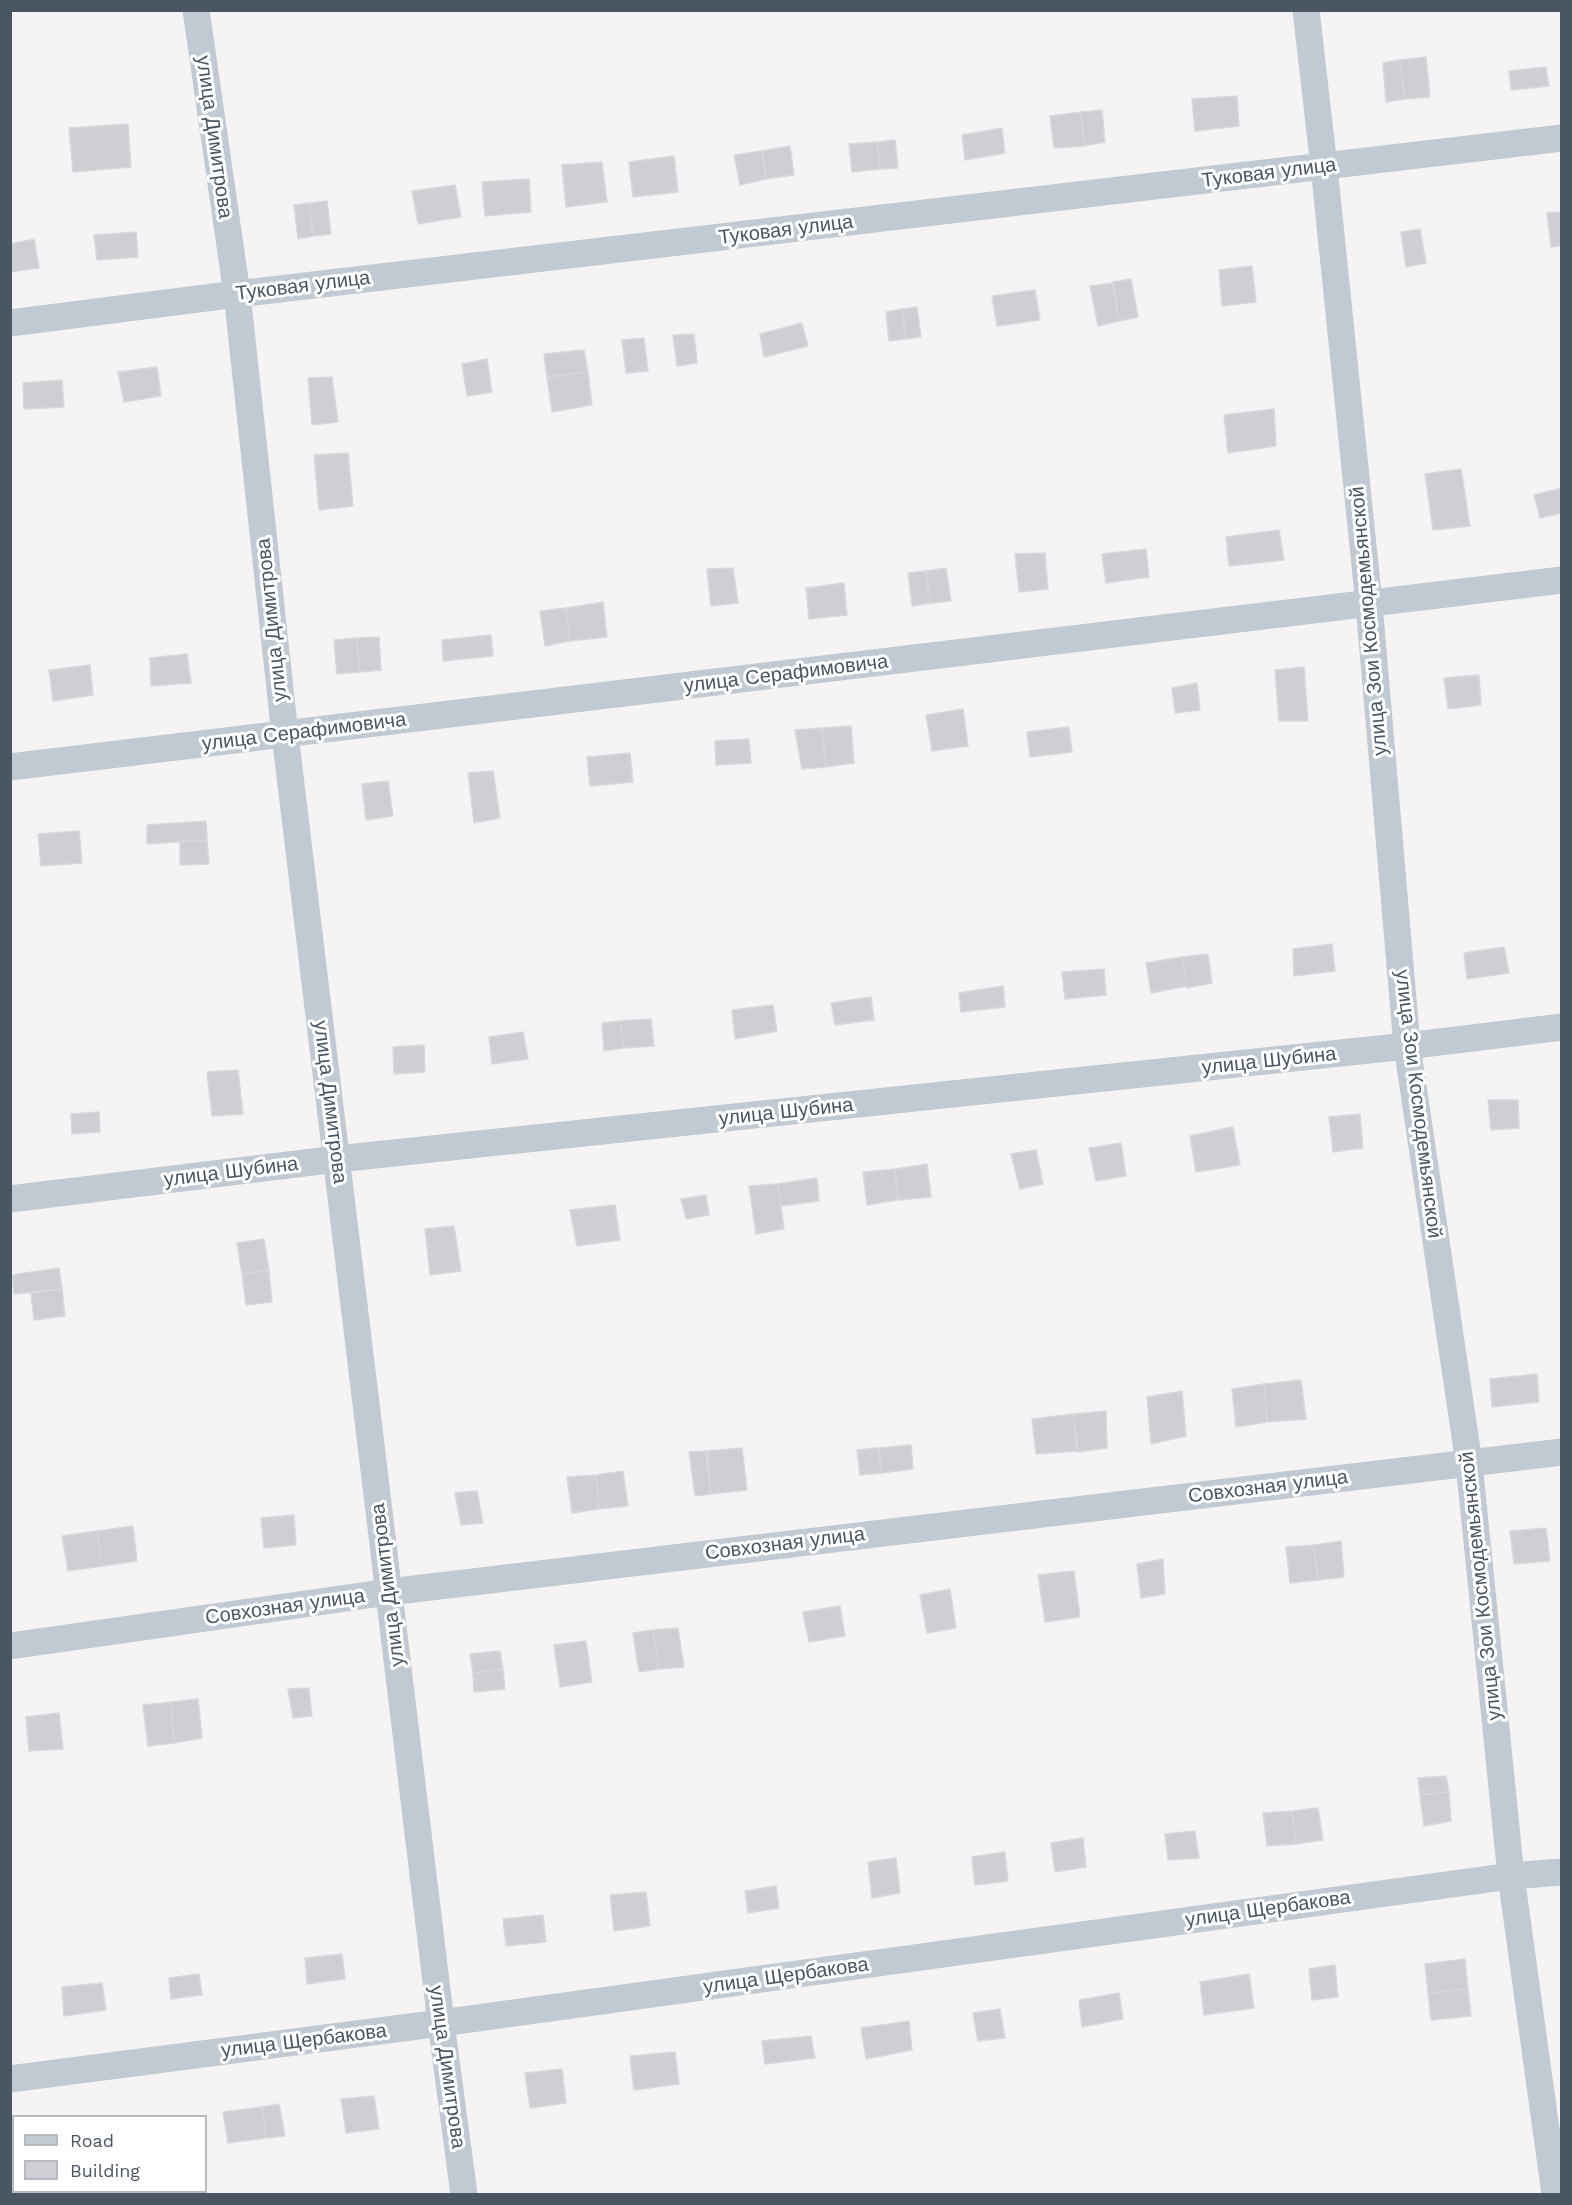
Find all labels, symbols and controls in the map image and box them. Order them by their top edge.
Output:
street label: улица Димитрова [191,54,237,220]
street label: Туковая улица [1200,153,1338,193]
street label: Туковая улица [717,210,855,250]
street label: Туковая улица [234,266,372,306]
street label: улица Зои Космодемьянской [1345,485,1393,757]
street label: улица Димитрова [251,537,293,703]
street label: улица Серафимовича [683,650,889,698]
street label: улица Серафимовича [201,708,407,756]
street label: улица Зои Космодемьянской [1390,968,1446,1240]
street label: улица Димитрова [308,1019,352,1185]
street label: улица Шубина [1201,1042,1337,1080]
street label: улица Шубина [718,1093,854,1131]
street label: улица Шубина [162,1152,300,1192]
street label: улица Зои Космодемьянской [1455,1450,1507,1722]
street label: Совхозная улица [1187,1465,1349,1509]
street label: улица Димитрова [366,1502,410,1668]
street label: Совхозная улица [704,1522,866,1566]
street label: Совхозная улица [204,1584,366,1630]
street label: улица Щербакова [1184,1886,1352,1932]
street label: улица Щербакова [702,1953,870,1999]
street label: улица Димитрова [424,1984,470,2150]
street label: улица Щербакова [220,2019,388,2063]
legend [12,2115,207,2193]
text: Road [70,2130,114,2151]
text: Building [70,2160,140,2181]

